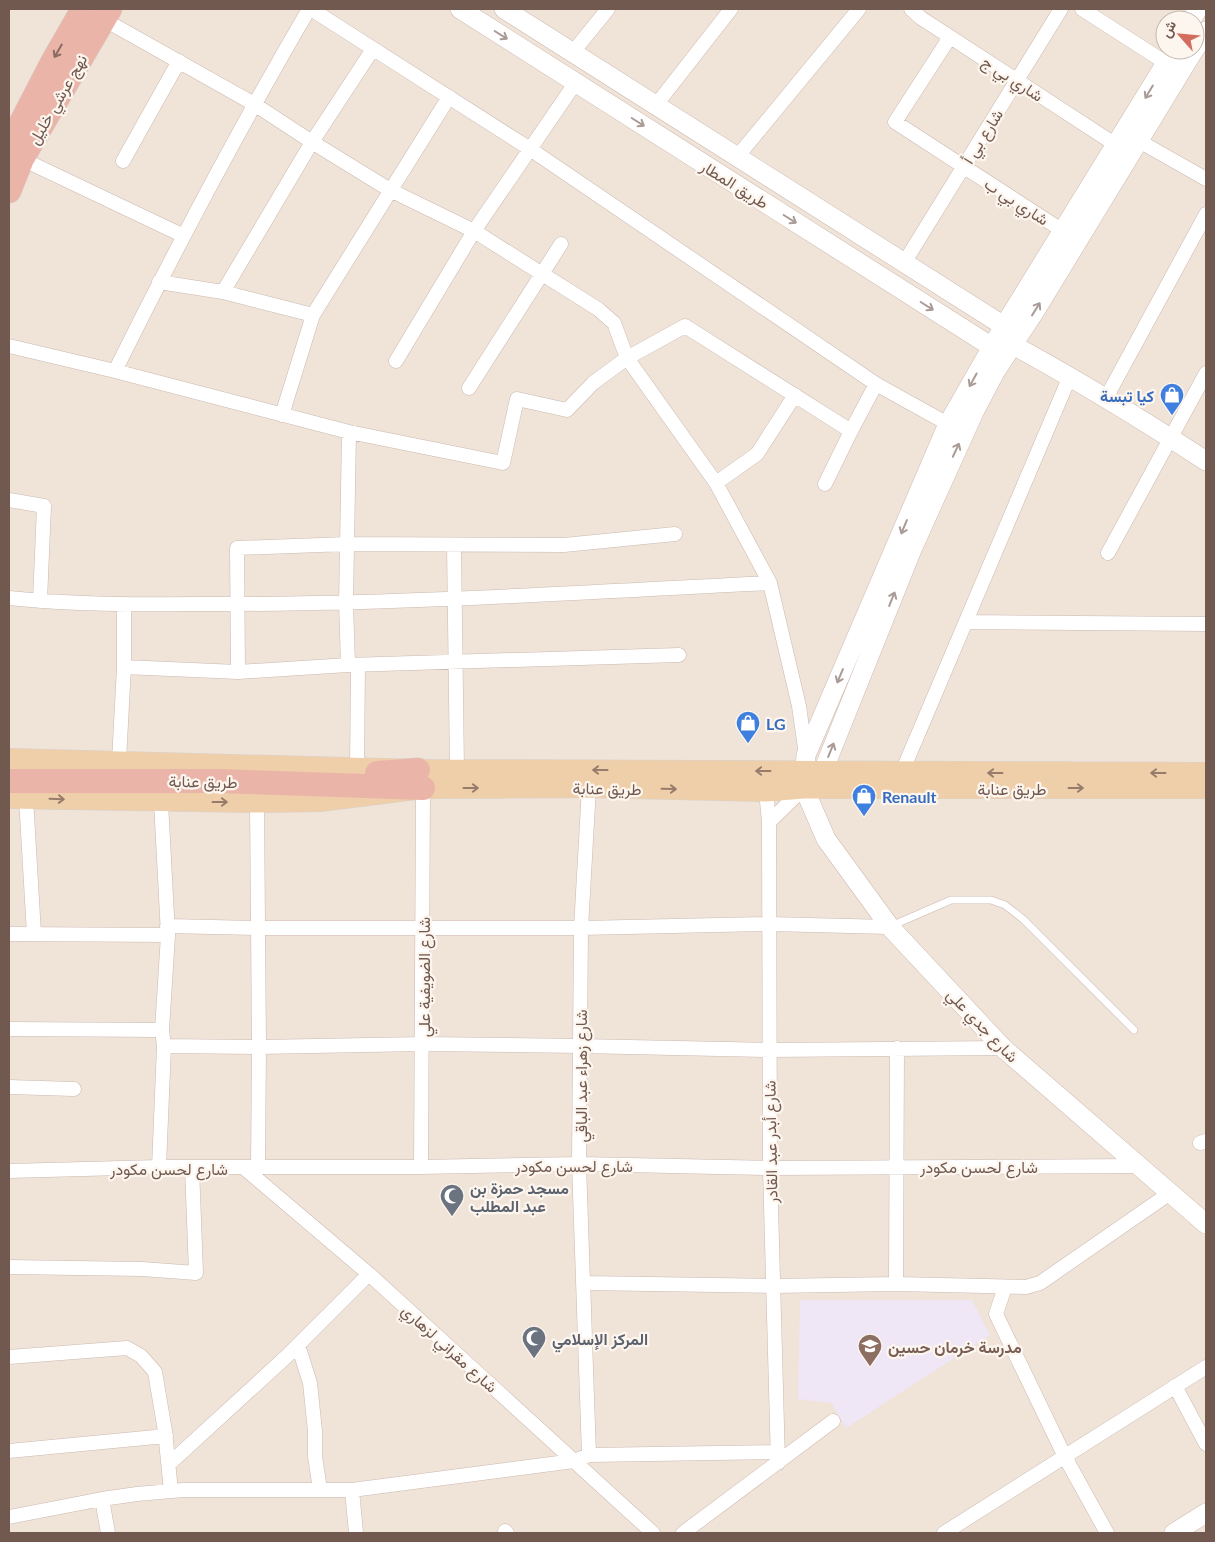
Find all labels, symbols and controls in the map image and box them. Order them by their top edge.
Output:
north arrow [1155,10,1205,60]
text: ش [1157,17,1180,41]
one-way arrow [494,30,508,40]
one-way arrow [53,43,63,58]
street label: نهج عرشي خليل [24,51,95,150]
street label: شاري بي ج [976,51,1047,109]
one-way arrow [1143,84,1153,98]
street label: شارع بي أ [958,105,1010,169]
one-way arrow [631,117,645,127]
street label: طريق المطار [696,155,772,214]
street label: شاري بي ب [979,173,1053,233]
one-way arrow [783,214,797,224]
one-way arrow [920,301,934,311]
one-way arrow [1032,302,1042,316]
one-way arrow [968,372,977,387]
shop icon: كيا تبسة [1159,382,1185,416]
place label: كيا تبسة [1100,386,1154,406]
one-way arrow [952,443,961,458]
one-way arrow [899,519,909,534]
one-way arrow [888,592,897,607]
one-way arrow [834,668,844,683]
shop icon: LG [735,710,761,744]
place label: LG [766,714,786,733]
one-way arrow [827,743,837,758]
one-way arrow [592,765,608,775]
one-way arrow [755,766,771,776]
one-way arrow [987,768,1004,778]
one-way arrow [1150,768,1166,778]
street label: طريق عنابة [168,771,238,793]
street label: طريق عنابة [572,778,642,800]
street label: طريق عنابة [978,779,1046,800]
one-way arrow [463,783,479,793]
shop icon: Renault [851,783,877,817]
one-way arrow [1068,783,1084,793]
one-way arrow [660,784,677,794]
place label: Renault [882,787,936,806]
one-way arrow [49,794,65,803]
one-way arrow [212,797,228,807]
street label: شارع الضويفية علي [414,917,438,1037]
street label: شارع جدي علي [940,984,1023,1069]
street label: شارع زهراء عبد الباقي [571,1009,595,1143]
street label: شارع أبدر عبد القادر [759,1080,784,1205]
street label: شارع لحسن مكودر [514,1156,633,1178]
street label: شارع لحسن مكودر [919,1157,1038,1179]
street label: شارع لحسن مكودر [109,1159,228,1181]
place label: مسجد حمزة بن عبد المطلب [470,1178,569,1216]
mosque icon: مسجد حمزة بن عبد المطلب [439,1183,465,1217]
street label: شارع مقراني لزهاري [395,1300,502,1400]
mosque icon: المركز الإسلامي [521,1325,547,1359]
place label: المركز الإسلامي [552,1329,648,1353]
school or university icon: مدرسة خرمان حسين [857,1333,883,1367]
place label: مدرسة خرمان حسين [888,1337,1022,1358]

